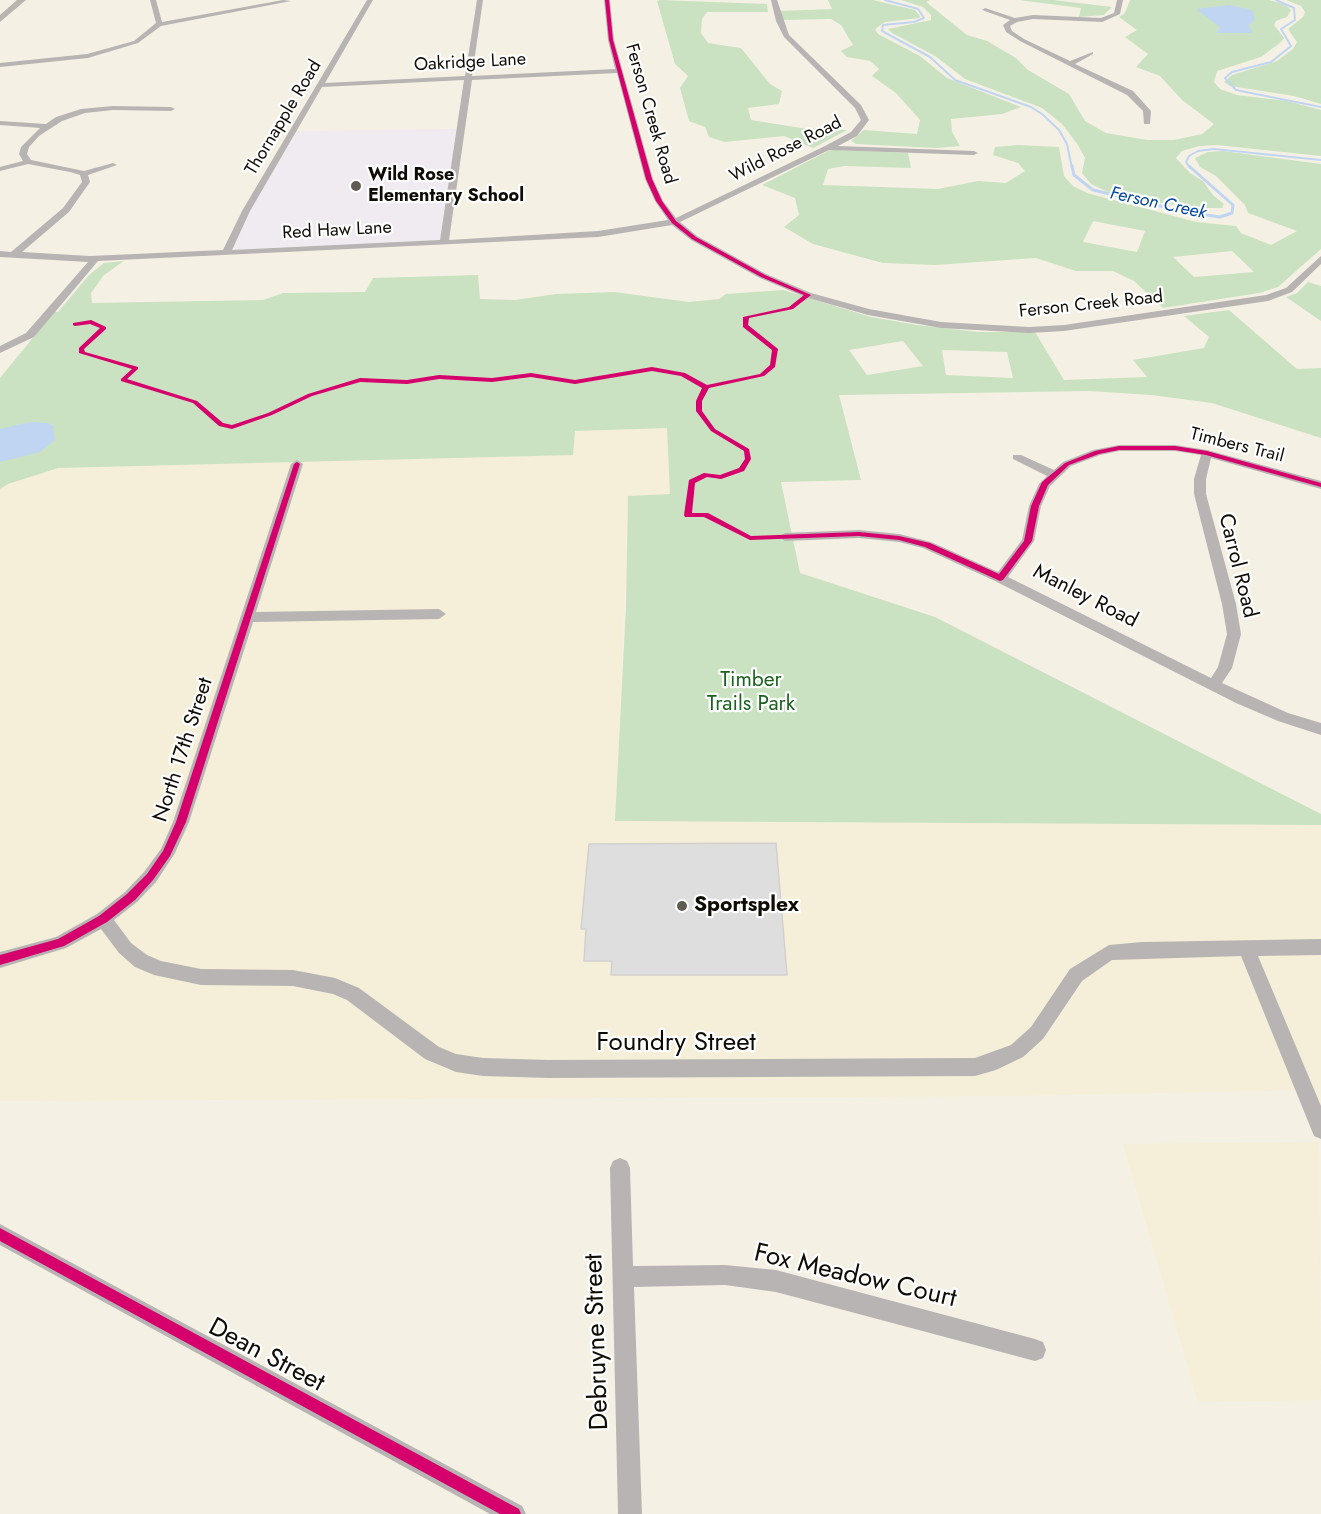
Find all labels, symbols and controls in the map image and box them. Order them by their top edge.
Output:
street label: Ferson Creek Road [620,41,680,187]
street label: Oakridge Lane [413,49,527,77]
street label: Thornapple Road [241,57,327,179]
street label: Wild Rose Road [726,112,846,188]
place label: Wild Rose Elementary School [368,165,524,207]
marker: Wild Rose Elementary School [349,179,363,193]
water label: Ferson Creek [1108,183,1208,225]
street label: Red Haw Lane [282,217,392,245]
street label: Ferson Creek Road [1018,287,1164,323]
street label: Timbers Trail [1188,424,1286,468]
street label: Carrol Road [1212,511,1262,621]
street label: Manley Road [1028,560,1142,634]
park label: Timber Trails Park [707,668,795,718]
street label: North 17th Street [149,675,219,825]
place label: Sportsplex [694,893,799,919]
marker: Sportsplex [675,899,689,913]
street label: Foundry Street [596,1028,756,1060]
street label: Fox Meadow Court [751,1239,959,1315]
street label: Debruyne Street [579,1253,617,1431]
street label: Dean Street [203,1312,329,1400]

